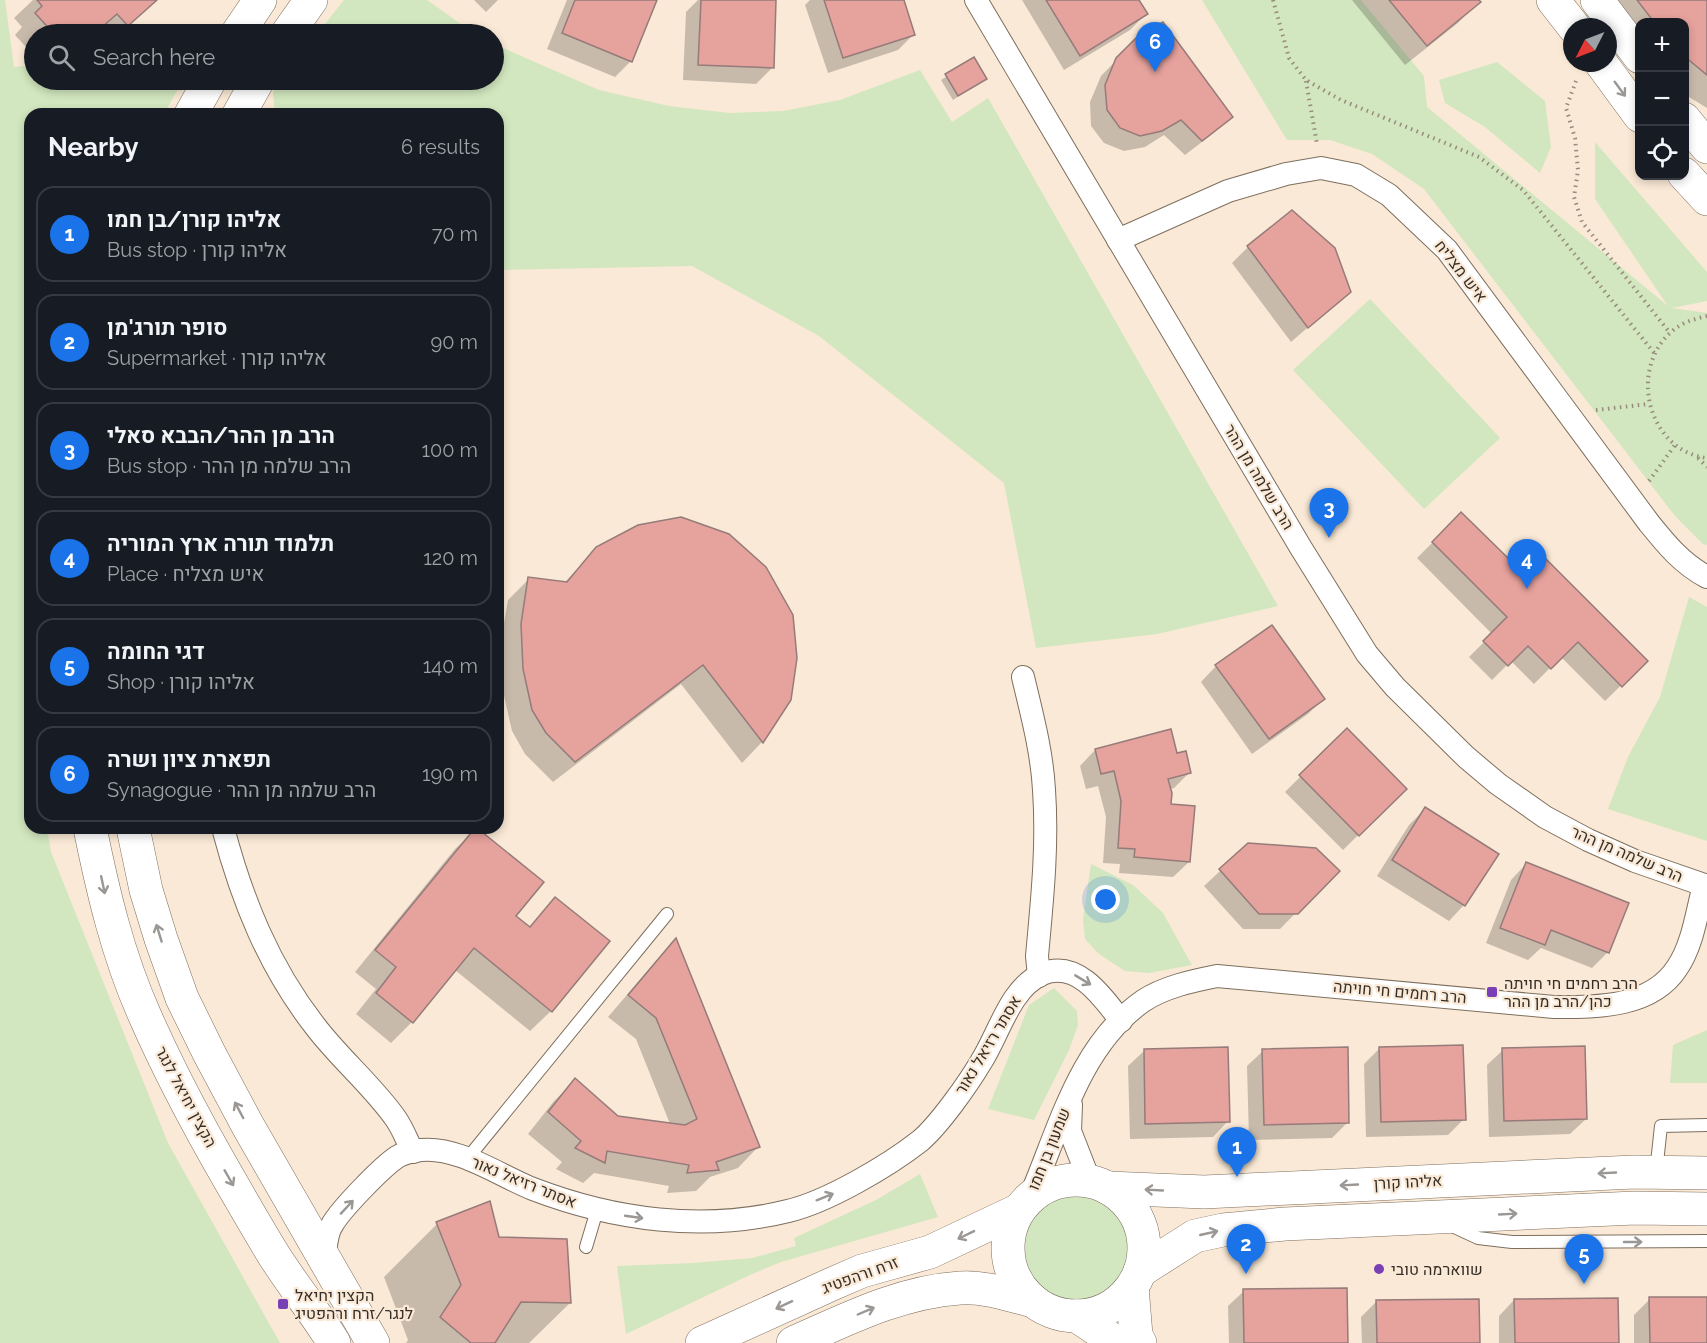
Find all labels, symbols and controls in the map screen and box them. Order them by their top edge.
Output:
north arrow [1563,18,1617,72]
map controls [1635,18,1689,180]
button: + [1635,18,1689,72]
pin: 6 [1136,22,1174,72]
search box [24,24,504,90]
icon: search [45,41,78,74]
text: Search here [93,44,215,70]
button: − [1635,72,1689,126]
one-way arrow [1614,81,1627,97]
button: locate [1635,126,1689,180]
text: Nearby [48,132,138,162]
text: 6 results [401,135,480,159]
text: אליהו קורן/בן חמו [107,206,281,232]
text: 1 [65,222,74,246]
text: 70 m [432,222,478,246]
street label: איש מצליח [1431,236,1491,306]
text: Bus stop · אליהו קורן [107,238,287,262]
text: סופר תורג'מן [107,314,227,340]
text: 2 [64,330,75,354]
text: 90 m [431,330,478,354]
text: Supermarket · אליהו קורן [107,346,327,370]
street label: הרב שלמה מן ההר [1220,421,1298,533]
text: הרב מן ההר/הבבא סאלי [107,422,335,448]
text: 3 [64,438,75,462]
text: 100 m [421,438,478,462]
text: Bus stop · הרב שלמה מן ההר [107,454,351,478]
pin: 3 [1310,488,1348,538]
text: תלמוד תורה ארץ המוריה [107,530,334,556]
pin: 4 [1508,540,1546,589]
text: 4 [64,546,75,570]
text: 120 m [423,546,478,570]
text: Place · איש מצליח [107,562,264,586]
text: דגי החומה [107,638,205,664]
text: 5 [64,654,75,678]
text: 140 m [423,654,478,678]
text: Shop · אליהו קורן [107,670,255,694]
text: תפארת ציון ושרה [107,746,271,772]
text: 6 [63,762,76,786]
text: 190 m [422,762,478,786]
text: Synagogue · הרב שלמה מן ההר [107,778,376,802]
street label: הרב שלמה מן ההר [1568,822,1686,886]
one-way arrow [97,875,109,894]
your location [1091,885,1120,914]
one-way arrow [153,924,164,943]
one-way arrow [1074,974,1091,986]
place label: הרב רחמים חי חויתה כהן/הרב מן ההר [1504,974,1638,1011]
street label: הרב רחמים חי חויתה [1333,977,1467,1007]
marker: הרב רחמים חי חויתה כהן/הרב מן ההר [1485,985,1499,999]
street label: אסתר רזיאל נאור [951,992,1025,1098]
street label: הקצין יחיאל לנגר [151,1043,221,1151]
one-way arrow [233,1102,244,1120]
street label: שמעון בן חמו [1024,1105,1074,1193]
pin: 1 [1218,1128,1256,1177]
street label: אסתר רזיאל נאור [469,1152,579,1212]
one-way arrow [1597,1167,1617,1178]
one-way arrow [224,1170,236,1187]
street label: אליהו קורן [1373,1171,1443,1193]
one-way arrow [1339,1179,1359,1190]
one-way arrow [1145,1185,1164,1196]
one-way arrow [815,1191,834,1202]
one-way arrow [340,1200,354,1215]
one-way arrow [1498,1208,1518,1219]
one-way arrow [623,1211,643,1222]
pin: 2 [1226,1224,1266,1274]
one-way arrow [1199,1227,1218,1238]
one-way arrow [957,1230,975,1242]
pin: 5 [1564,1234,1604,1284]
one-way arrow [1623,1236,1643,1248]
street label: זרח ורהפטיג [819,1252,901,1298]
place label: שווארמה טובי [1391,1260,1483,1279]
marker: שווארמה טובי [1372,1262,1386,1276]
place label: הקצין יחיאל לנגר/זרח ורהפטיג [295,1286,413,1323]
marker: הקצין יחיאל לנגר/זרח ורהפטיג [276,1297,290,1311]
one-way arrow [776,1300,794,1312]
one-way arrow [856,1305,875,1316]

